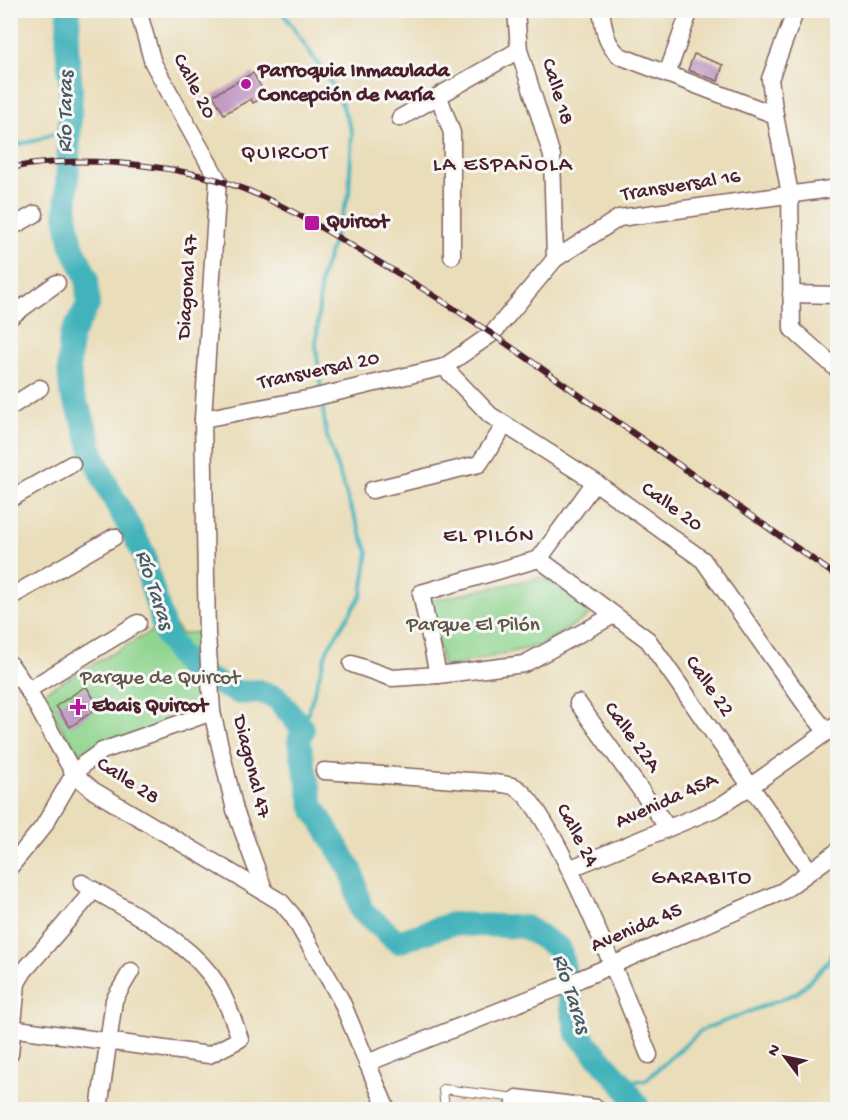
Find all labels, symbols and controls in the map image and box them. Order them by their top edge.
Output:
street label: Calle 20 [165,50,221,124]
street label: Calle 18 [534,56,578,128]
place label: Parroquia Inmaculada Concepción de María [257,60,451,109]
water label: Río Taras [53,69,81,153]
marker: Parroquia Inmaculada Concepción de María [239,77,253,91]
district label: QUIRCOT [241,141,329,167]
district label: LA ESPAÑOLA [433,153,573,179]
street label: Transversal 16 [619,165,743,209]
place label: Quircot [326,211,391,236]
marker: Quircot [303,214,321,232]
street label: Diagonal 47 [173,233,205,342]
street label: Transversal 20 [255,347,382,397]
street label: Calle 20 [635,477,707,539]
district label: EL PILÓN [443,524,535,550]
water label: Río Taras [128,547,179,635]
park label: Parque El Pilón [405,614,540,639]
street label: Calle 22 [678,652,738,722]
park label: Parque de Quircot [79,667,242,692]
place label: Ebais Quircot [92,695,210,720]
marker: Ebais Quircot [69,698,87,716]
street label: Calle 22A [597,698,666,779]
street label: Diagonal 47 [225,711,275,822]
street label: Calle 28 [91,752,163,812]
street label: Avenida 45A [612,768,723,836]
street label: Calle 24 [549,800,603,872]
district label: GARABITO [651,866,753,892]
street label: Avenida 45 [588,899,686,959]
water label: Río Taras [545,951,596,1039]
north arrow [755,1027,815,1087]
text: N [764,1041,786,1060]

